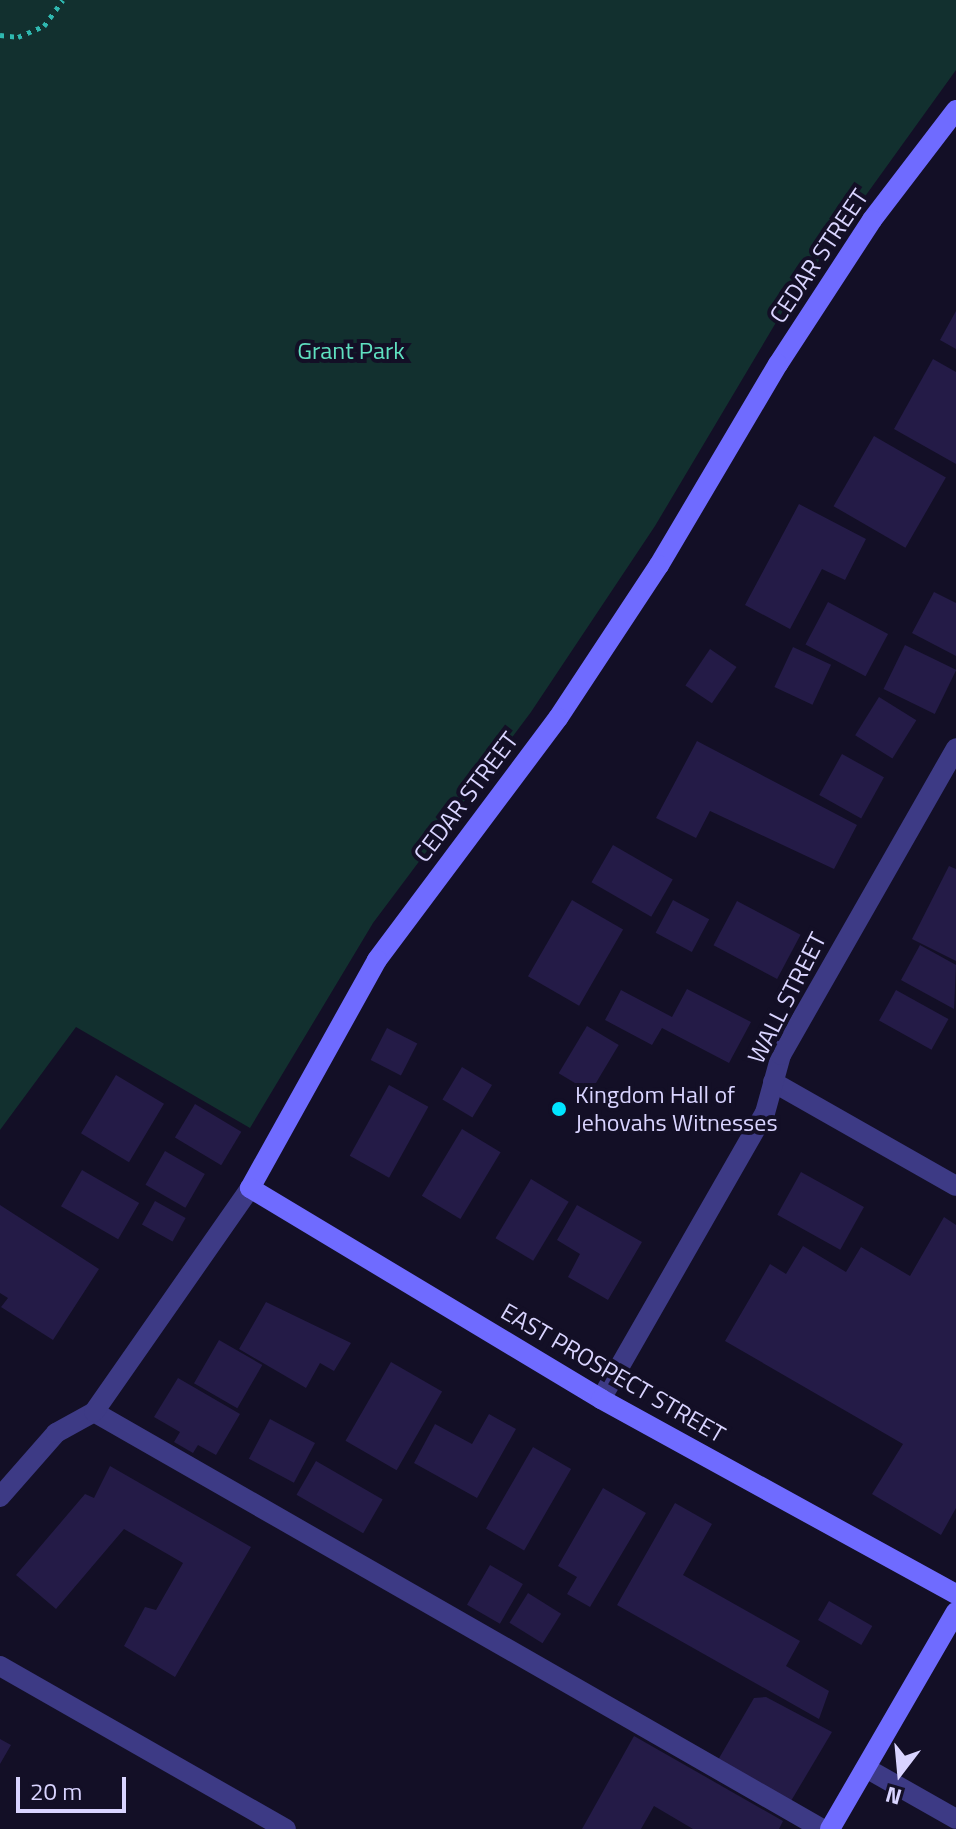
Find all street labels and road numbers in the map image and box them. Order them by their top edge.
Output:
street label: CEDAR STREET [764,184,874,328]
street label: CEDAR STREET [408,726,524,868]
street label: WALL STREET [742,928,832,1068]
street label: EAST PROSPECT STREET [496,1297,730,1449]

